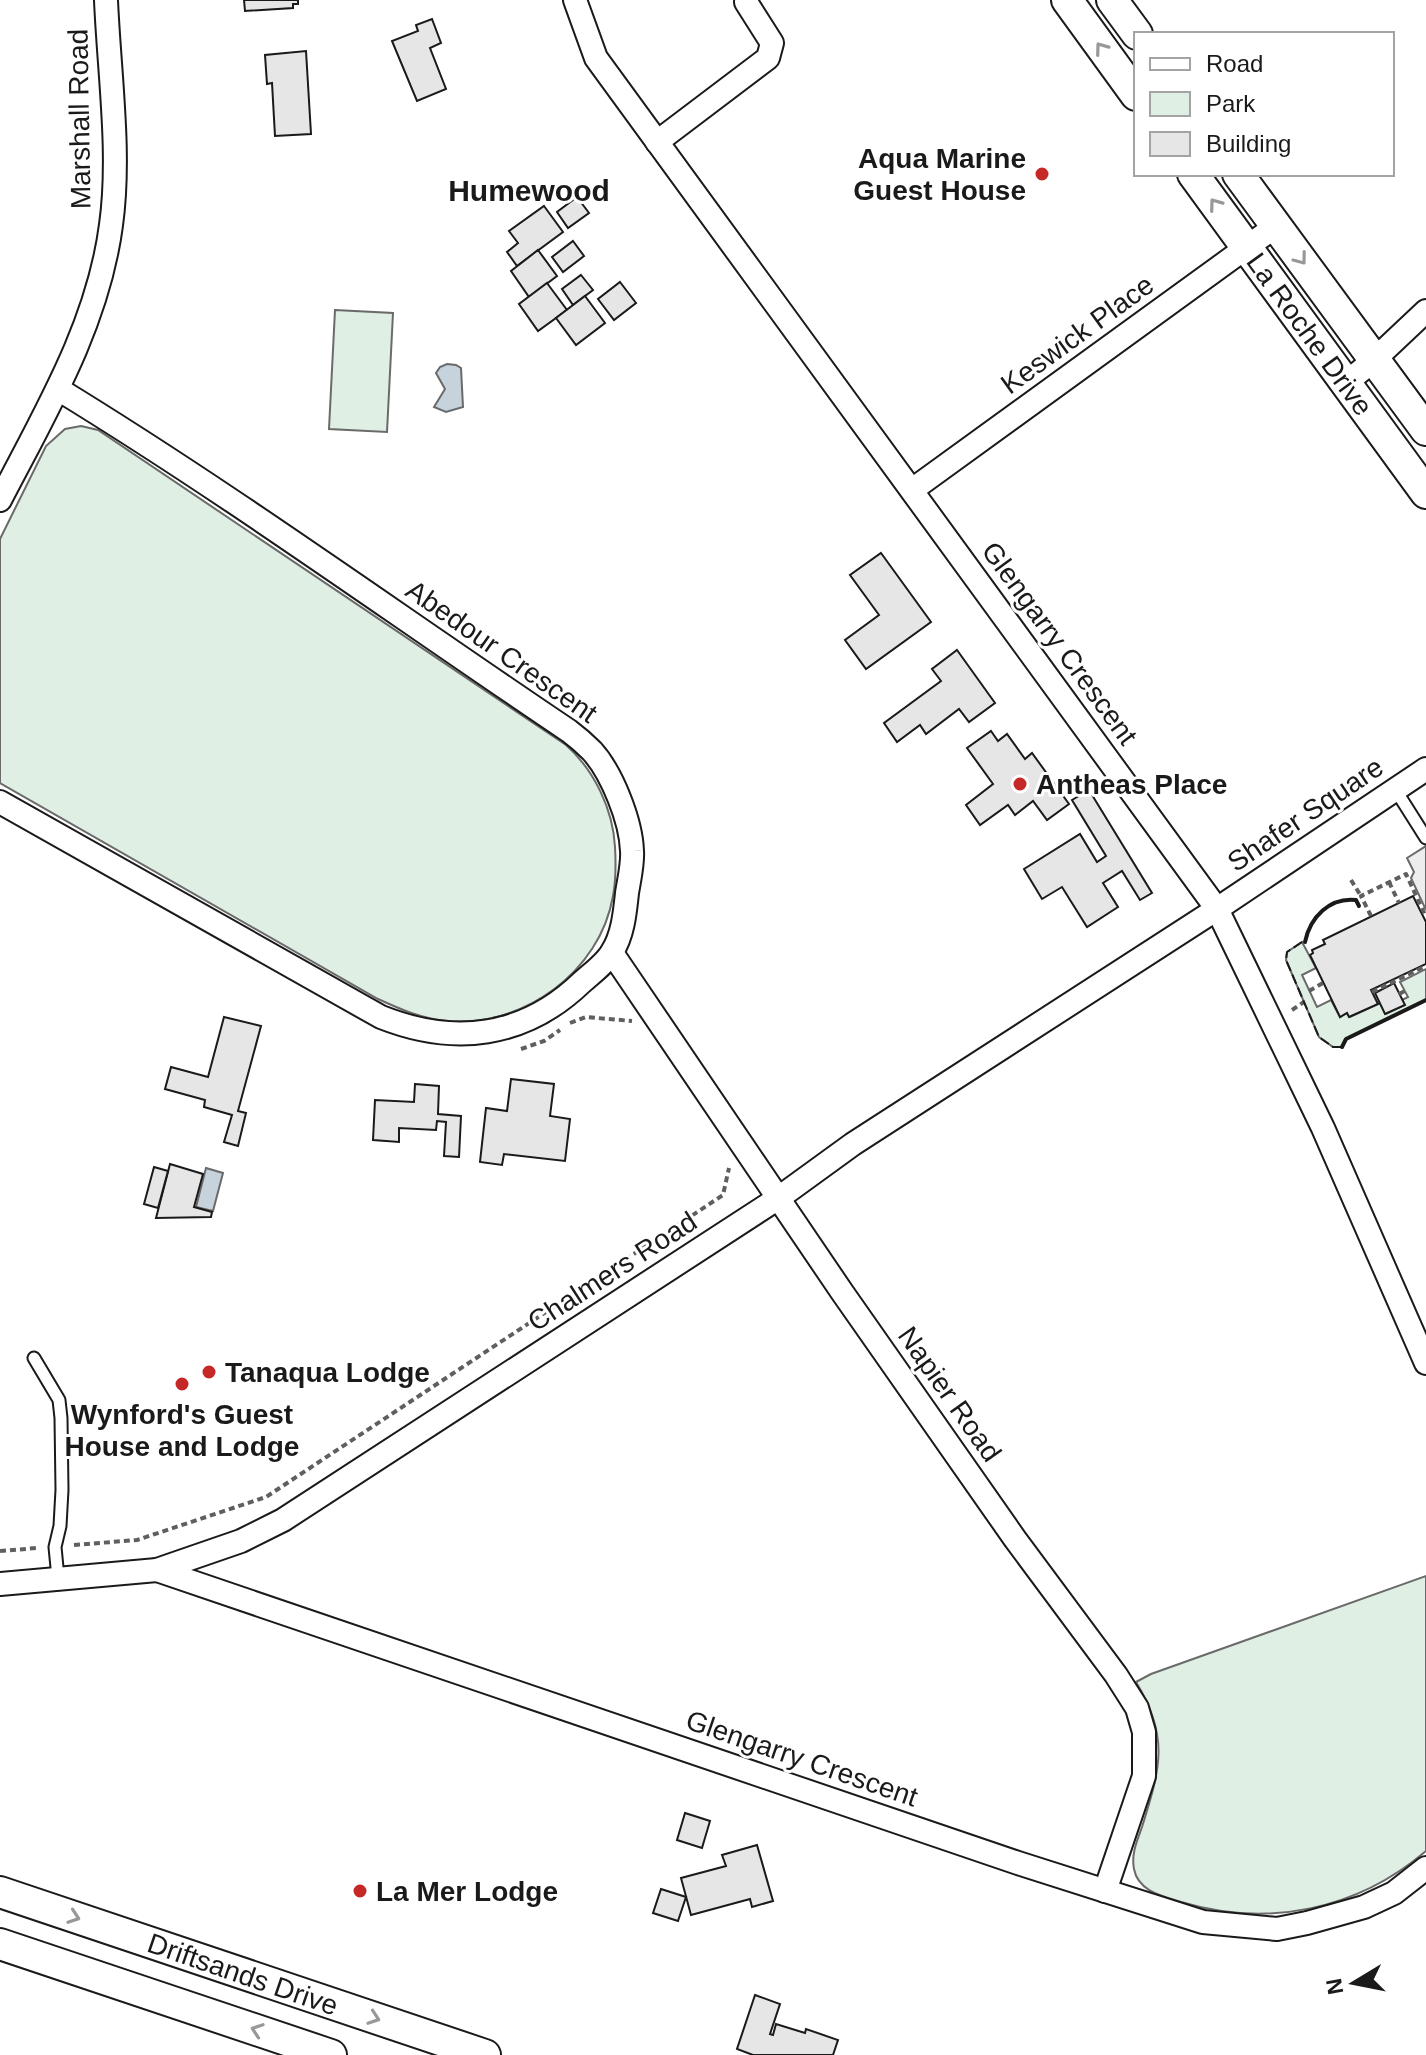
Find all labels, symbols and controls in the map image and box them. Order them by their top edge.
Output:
street label: Marshall Road [62,28,97,210]
legend [1134,32,1394,176]
one-way arrow [1097,42,1111,56]
text: Road [1206,50,1263,77]
text: Park [1206,90,1256,117]
text: Building [1206,130,1291,157]
place label: Aqua Marine Guest House [853,143,1026,206]
marker: Aqua Marine Guest House [1033,165,1051,183]
district label: Humewood [448,174,610,207]
one-way arrow [1210,198,1225,212]
street label: La Roche Drive [1240,247,1379,421]
one-way arrow [1292,251,1306,265]
street label: Keswick Place [995,269,1159,400]
street label: Glengarry Crescent [976,536,1144,751]
street label: Abedour Crescent [400,574,603,729]
street label: Shafer Square [1222,751,1389,878]
place label: Antheas Place [1036,769,1227,800]
marker: Antheas Place [1011,775,1029,793]
street label: Chalmers Road [522,1205,702,1337]
street label: Napier Road [892,1321,1007,1468]
place label: Tanaqua Lodge [225,1357,430,1388]
marker: Tanaqua Lodge [200,1363,218,1381]
marker: Wynford's Guest House and Lodge [173,1375,191,1393]
place label: Wynford's Guest House and Lodge [65,1399,299,1462]
street label: Glengarry Crescent [682,1704,922,1813]
place label: La Mer Lodge [376,1876,558,1907]
marker: La Mer Lodge [351,1882,369,1900]
one-way arrow [66,1908,80,1924]
street label: Driftsands Drive [144,1927,342,2022]
north arrow [1314,1943,1394,2023]
text: N [1321,1976,1348,1996]
one-way arrow [366,2008,380,2024]
one-way arrow [251,2024,265,2040]

